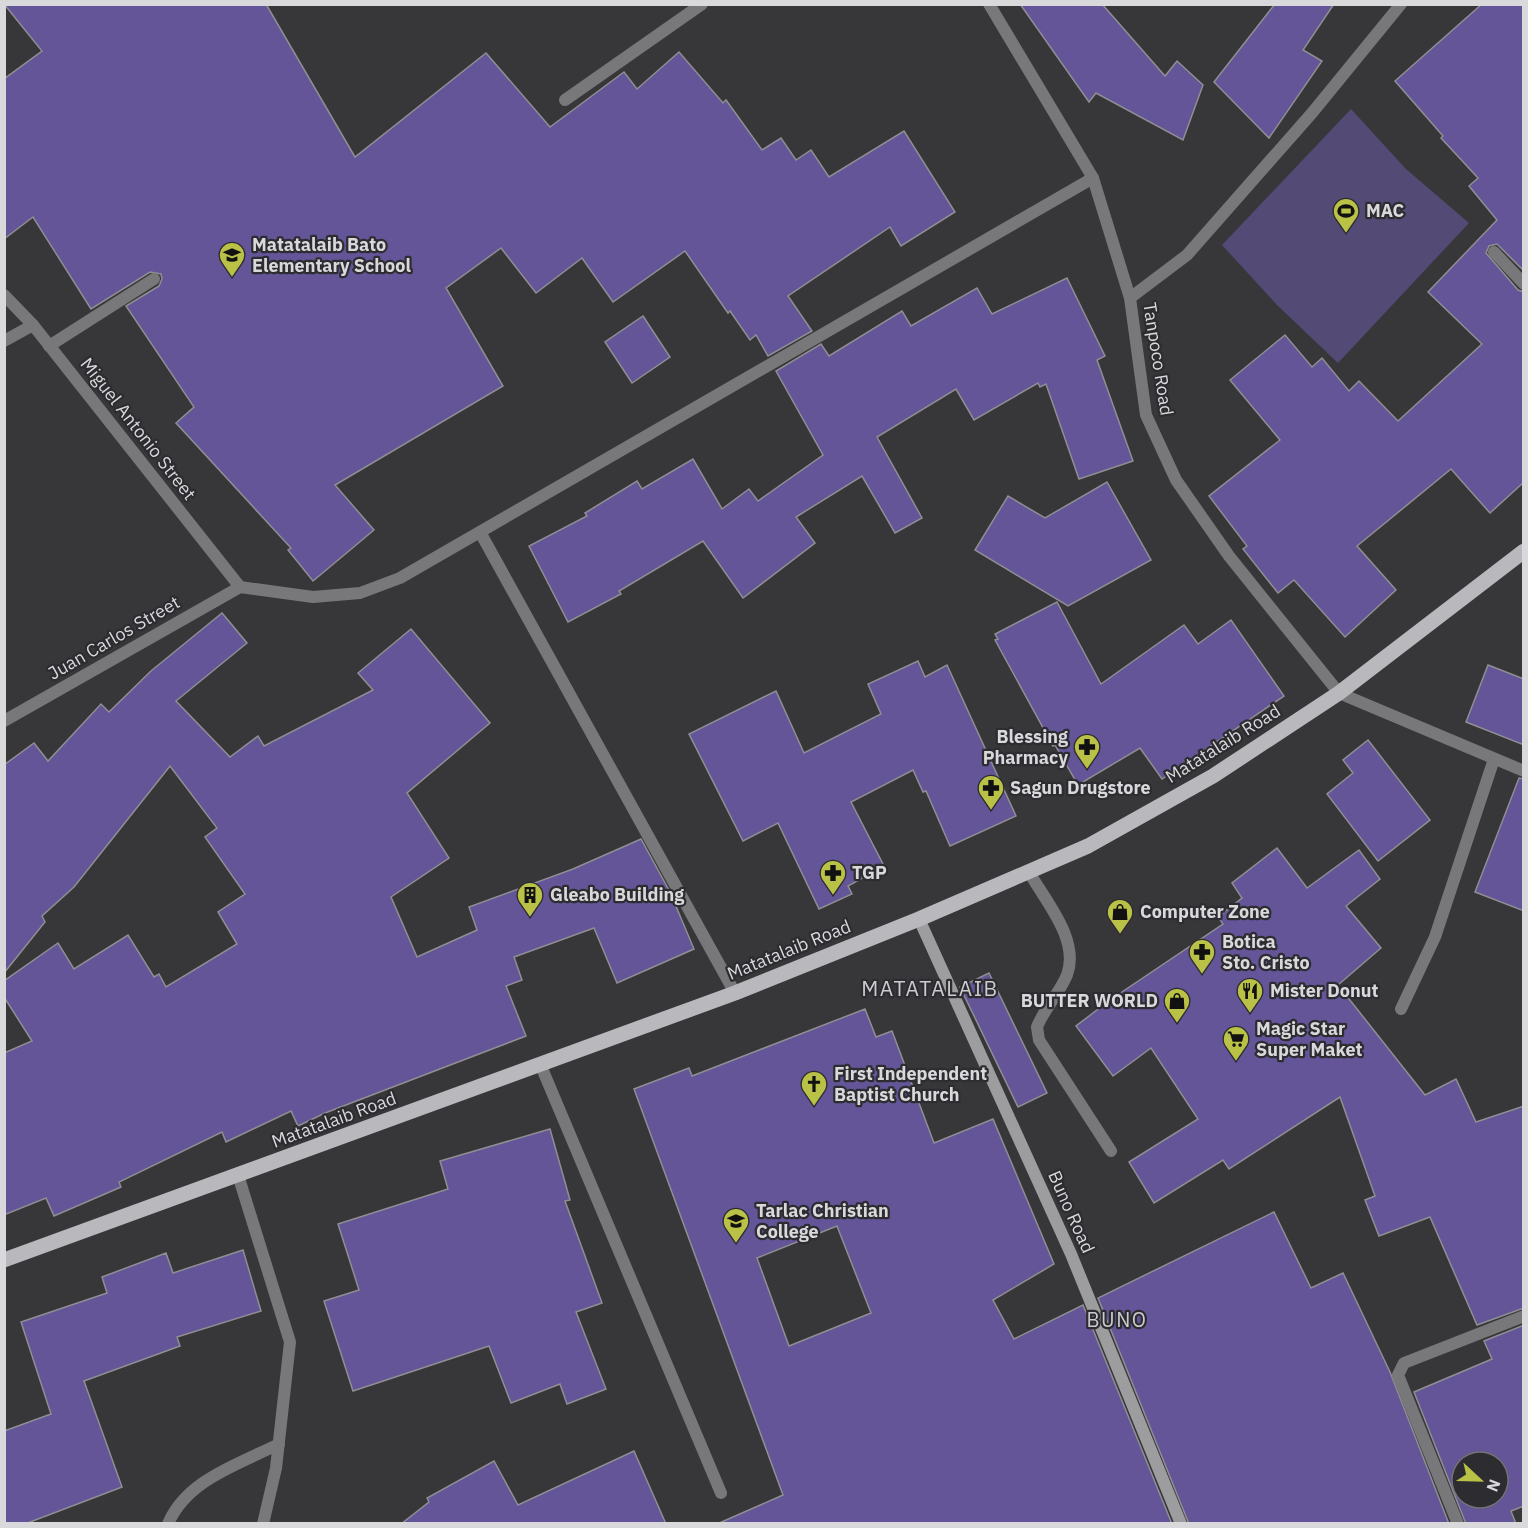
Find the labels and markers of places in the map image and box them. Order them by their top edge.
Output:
sports icon: MAC [1331,196,1361,234]
place label: MAC [1366,199,1405,222]
place label: Matatalaib Bato Elementary School [252,233,411,277]
school or university icon: Matatalaib Bato Elementary School [217,240,247,278]
place label: Blessing Pharmacy [983,725,1068,769]
pharmacy icon: Blessing Pharmacy [1072,732,1102,770]
pharmacy icon: Sagun Drugstore [976,773,1006,811]
place label: Sagun Drugstore [1010,776,1151,799]
pharmacy icon: TGP [818,858,848,896]
place label: TGP [852,861,887,884]
building icon: Gleabo Building [515,880,545,918]
place label: Gleabo Building [550,883,684,906]
shop icon: Computer Zone [1105,897,1135,935]
place label: Computer Zone [1140,900,1270,923]
place label: Botica Sto. Cristo [1222,930,1310,974]
pharmacy icon: Botica Sto. Cristo [1187,937,1217,975]
restaurant icon: Mister Donut [1235,976,1265,1014]
place label: Mister Donut [1270,979,1378,1002]
shop icon: BUTTER WORLD [1162,986,1192,1024]
place label: BUTTER WORLD [1021,989,1158,1012]
place label: Magic Star Super Maket [1256,1017,1363,1061]
supermarket icon: Magic Star Super Maket [1221,1024,1251,1062]
place label: First Independent Baptist Church [834,1062,987,1106]
church icon: First Independent Baptist Church [799,1069,829,1107]
place label: Tarlac Christian College [756,1199,889,1243]
school or university icon: Tarlac Christian College [721,1206,751,1244]

